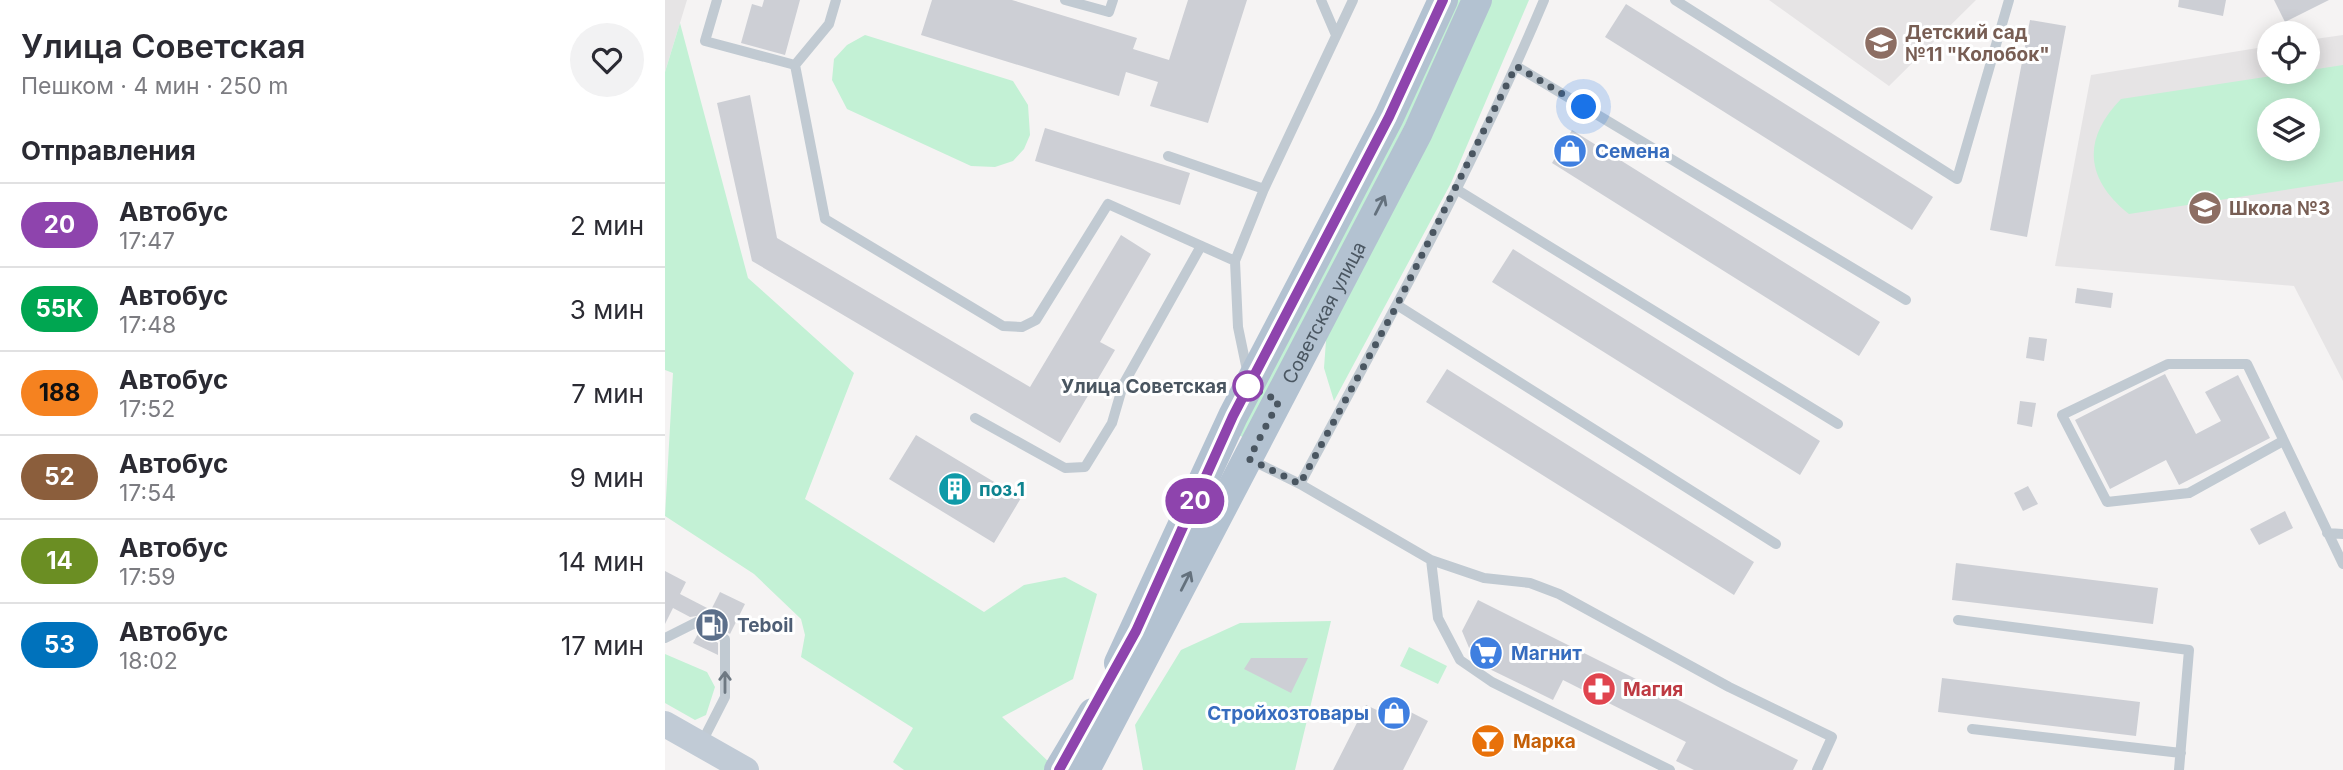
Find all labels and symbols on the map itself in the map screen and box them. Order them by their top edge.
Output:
place label: Детский сад №11 "Колобок" [1905,21,2050,66]
school or university icon: Детский сад №11 "Колобок" [1862,24,1900,62]
your location [1566,89,1601,124]
shop icon: Семена [1551,132,1589,170]
place label: Семена [1595,140,1670,163]
school or university icon: Школа №3 [2186,189,2224,227]
one-way arrow [1374,195,1388,215]
place label: Школа №3 [2229,197,2330,220]
street label: Советская улица [1277,237,1370,388]
marker: Улица Советская [1233,371,1263,401]
place label: Улица Советская [1061,375,1227,398]
building icon: поз.1 [936,470,974,508]
place label: поз.1 [979,478,1025,501]
line badge: 20 [1163,478,1227,524]
one-way arrow [1179,571,1193,591]
fuel station icon: Teboil [693,606,731,644]
place label: Teboil [737,614,793,637]
supermarket icon: Магнит [1467,634,1505,672]
place label: Магнит [1511,642,1582,665]
pharmacy icon: Магия [1580,670,1618,708]
one-way arrow [718,671,732,694]
place label: Магия [1623,678,1683,701]
shop icon: Стройхозтовары [1375,694,1413,732]
place label: Стройхозтовары [1207,702,1369,725]
bar icon: Марка [1469,722,1507,760]
place label: Марка [1513,730,1576,753]

